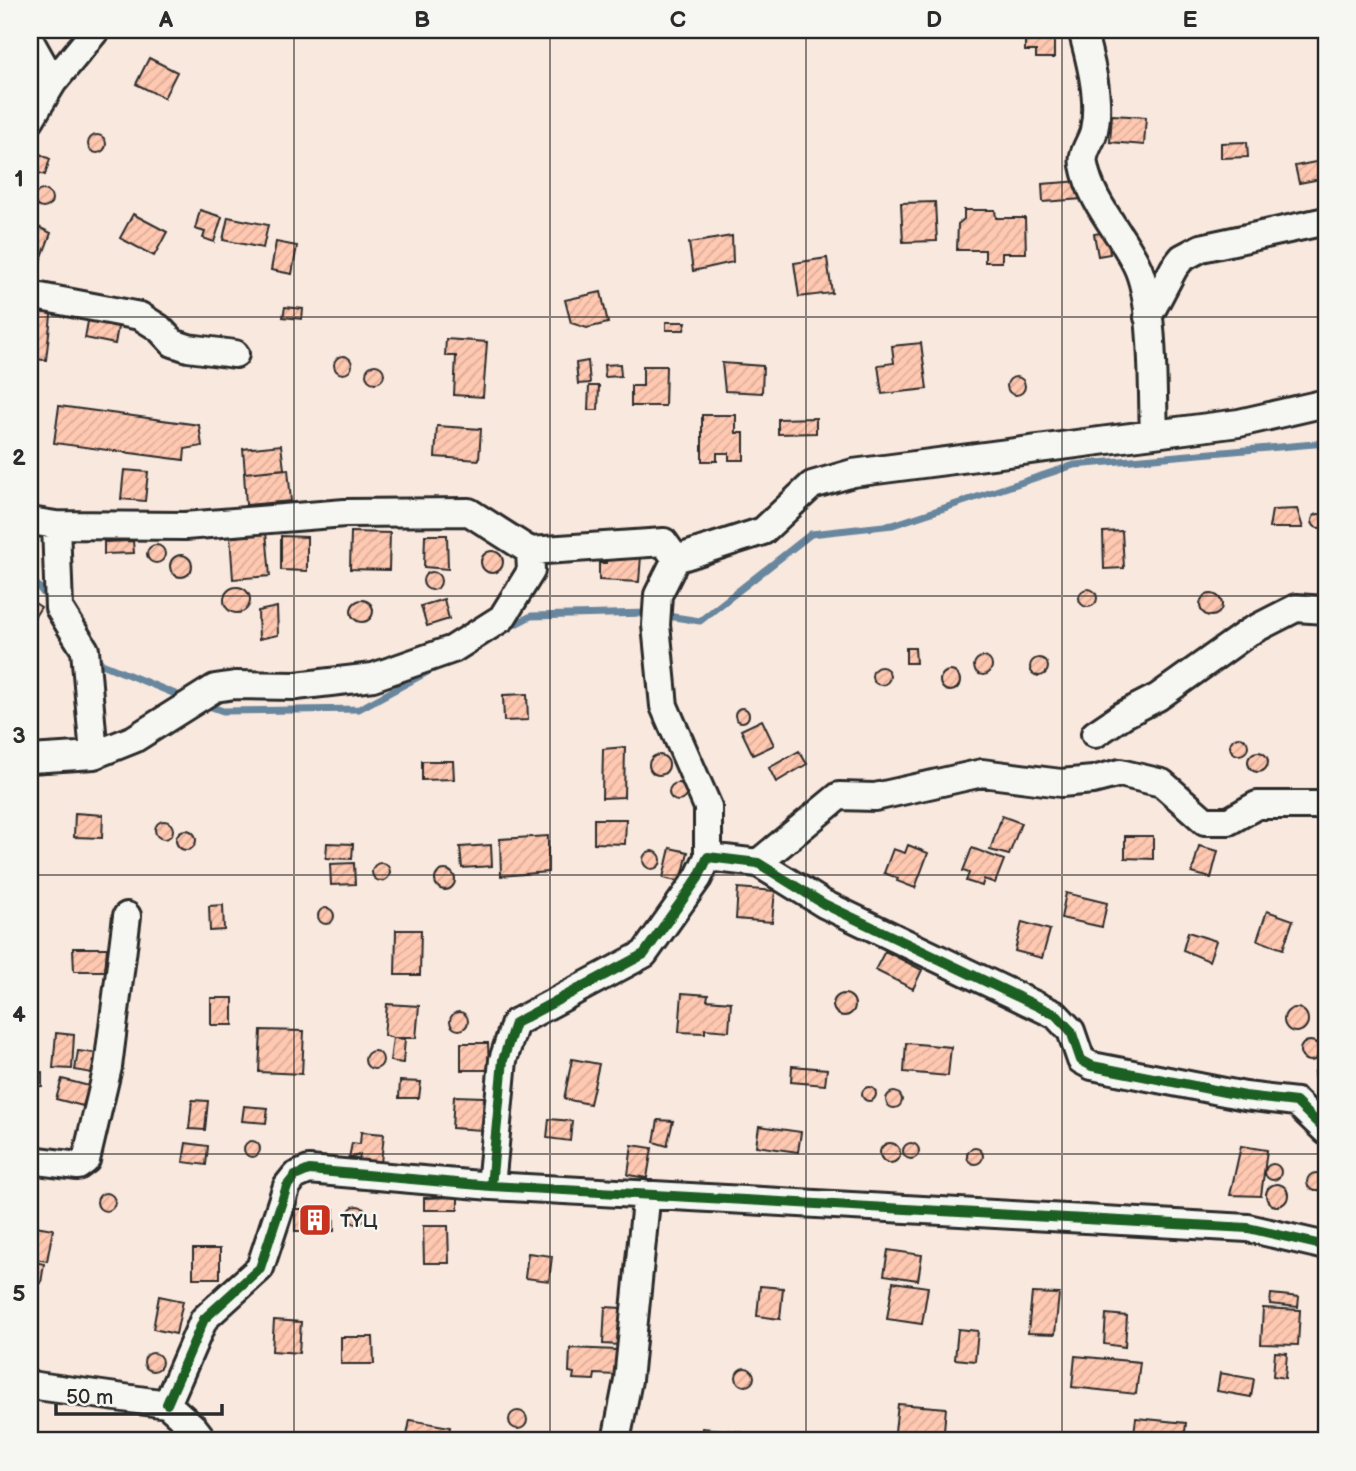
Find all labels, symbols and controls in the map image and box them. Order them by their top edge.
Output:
text: A [158,6,174,34]
text: B [414,6,430,34]
text: C [670,6,686,34]
text: D [926,6,942,34]
text: E [1183,6,1198,34]
text: 1 [14,165,24,193]
text: 2 [12,444,26,472]
text: 3 [12,722,26,750]
text: 4 [12,1001,26,1029]
building icon: ТҮЦ [296,1201,334,1239]
place label: ТҮЦ [340,1210,378,1233]
text: 5 [12,1280,26,1308]
scale bar [56,1373,222,1417]
text: 50 m [66,1385,113,1410]

